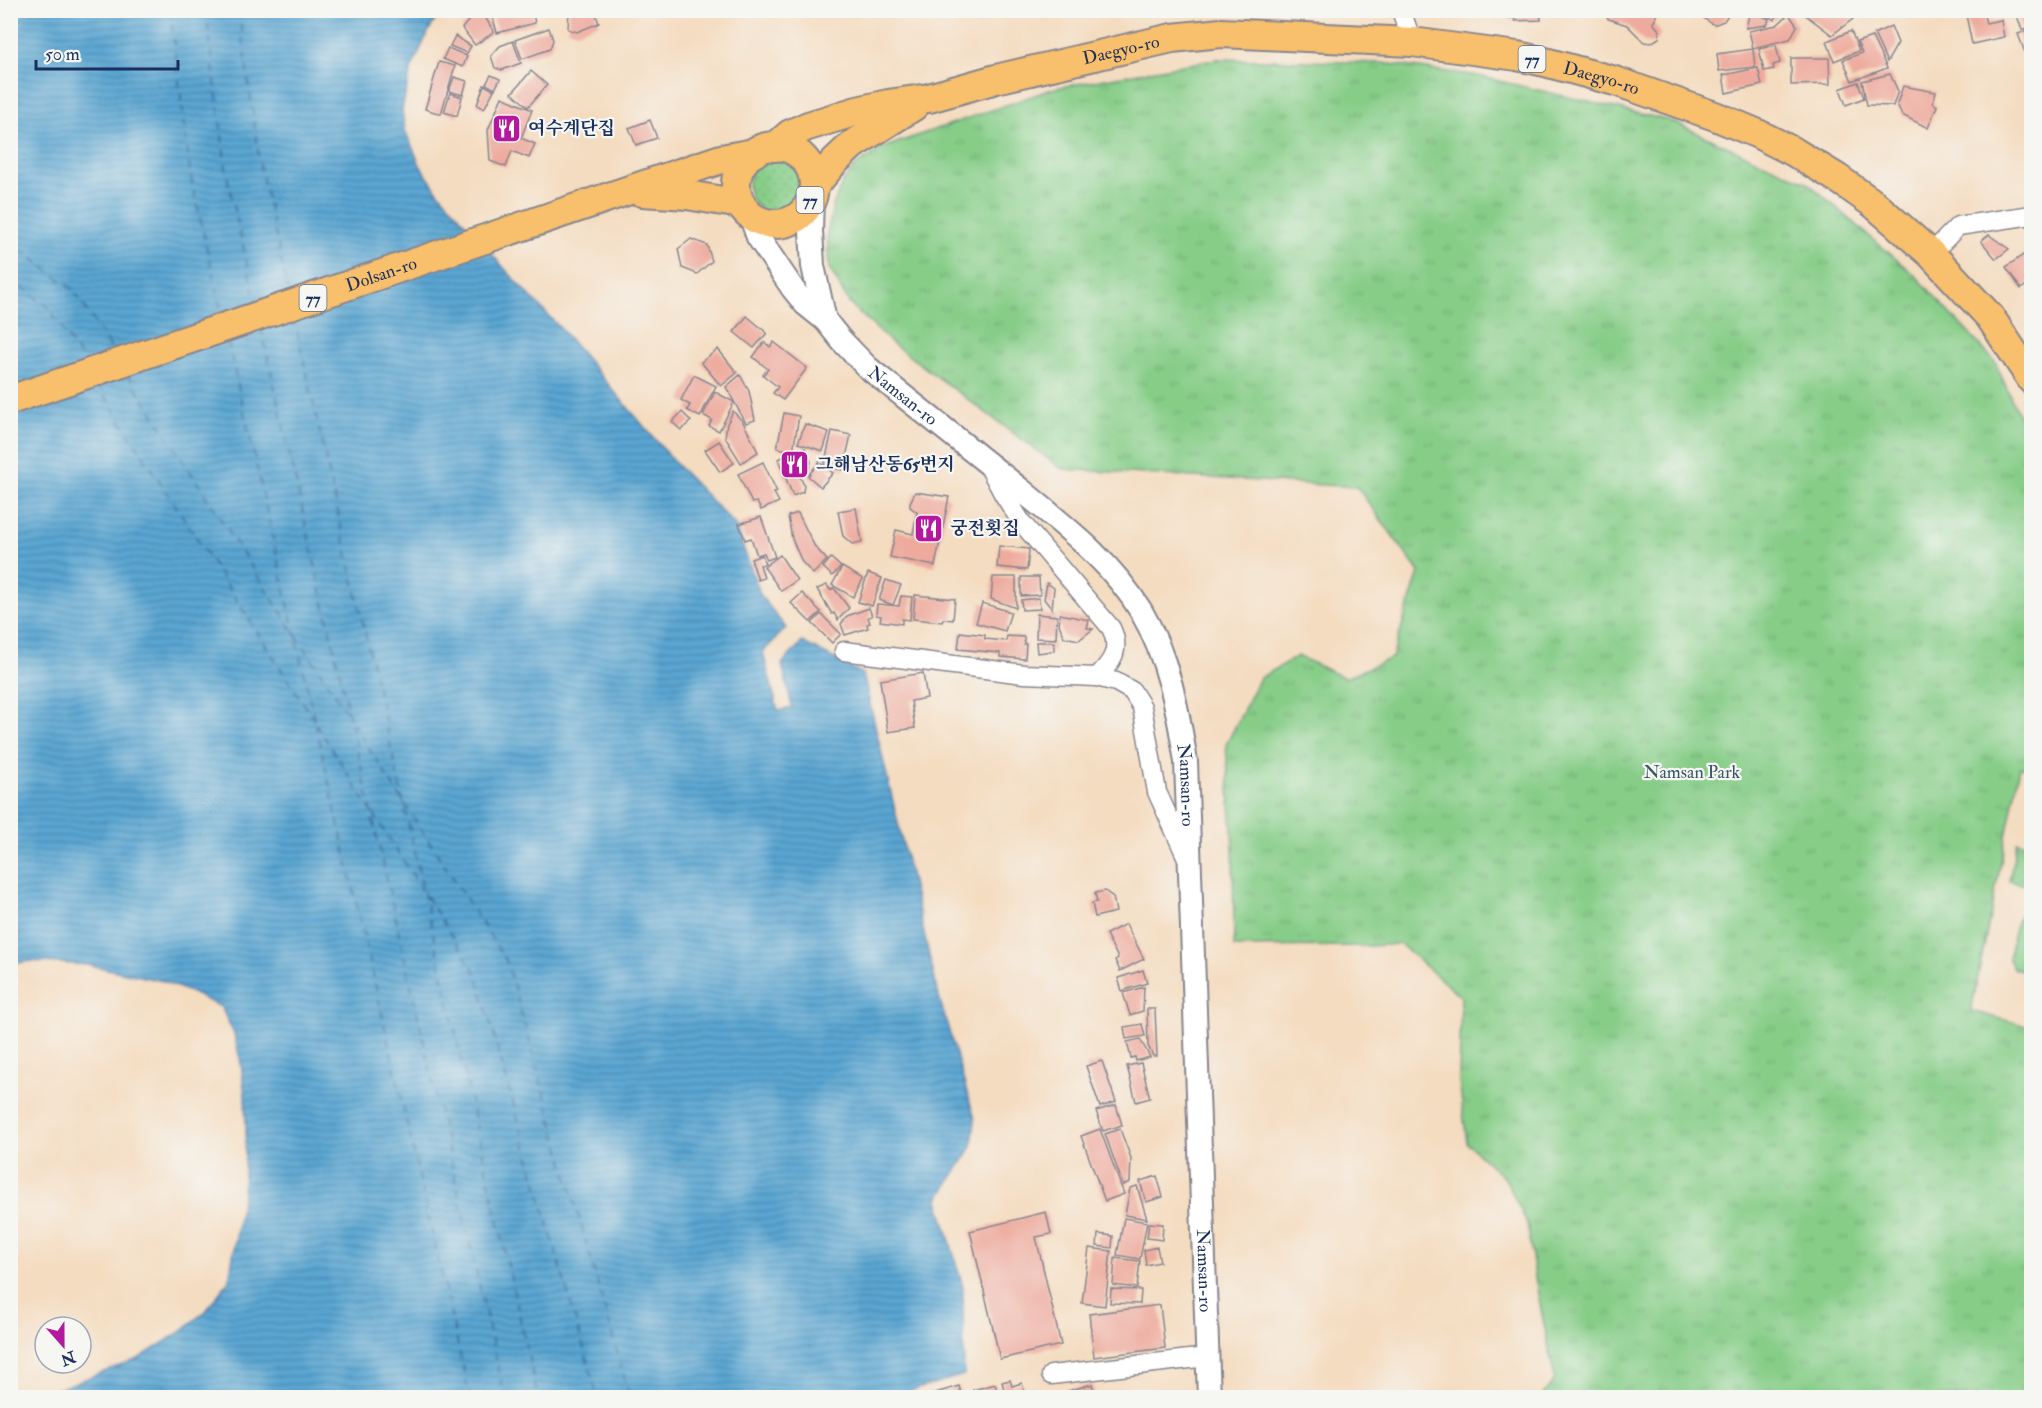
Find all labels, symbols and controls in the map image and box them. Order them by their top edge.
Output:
street label: Daegyo-ro [1080,30,1162,70]
scale bar [36,33,178,71]
text: 50 m [45,43,80,66]
road number: 77 [1518,46,1546,72]
street label: Daegyo-ro [1561,57,1643,101]
restaurant icon: 여수계단집 [491,112,523,144]
place label: 여수계단집 [528,117,615,140]
road number: 77 [796,187,824,213]
street label: Dolsan-ro [343,252,420,297]
road number: 77 [300,285,326,311]
street label: Namsan-ro [863,361,942,431]
restaurant icon: 그해남산동65번지 [779,448,811,480]
place label: 그해남산동65번지 [816,453,955,476]
restaurant icon: 궁전횟집 [913,512,945,544]
place label: 궁전횟집 [950,517,1020,540]
street label: Namsan-ro [1171,742,1199,827]
park label: Namsan Park [1644,761,1741,784]
street label: Namsan-ro [1191,1229,1217,1313]
north arrow [33,1315,93,1375]
text: N [57,1346,79,1370]

